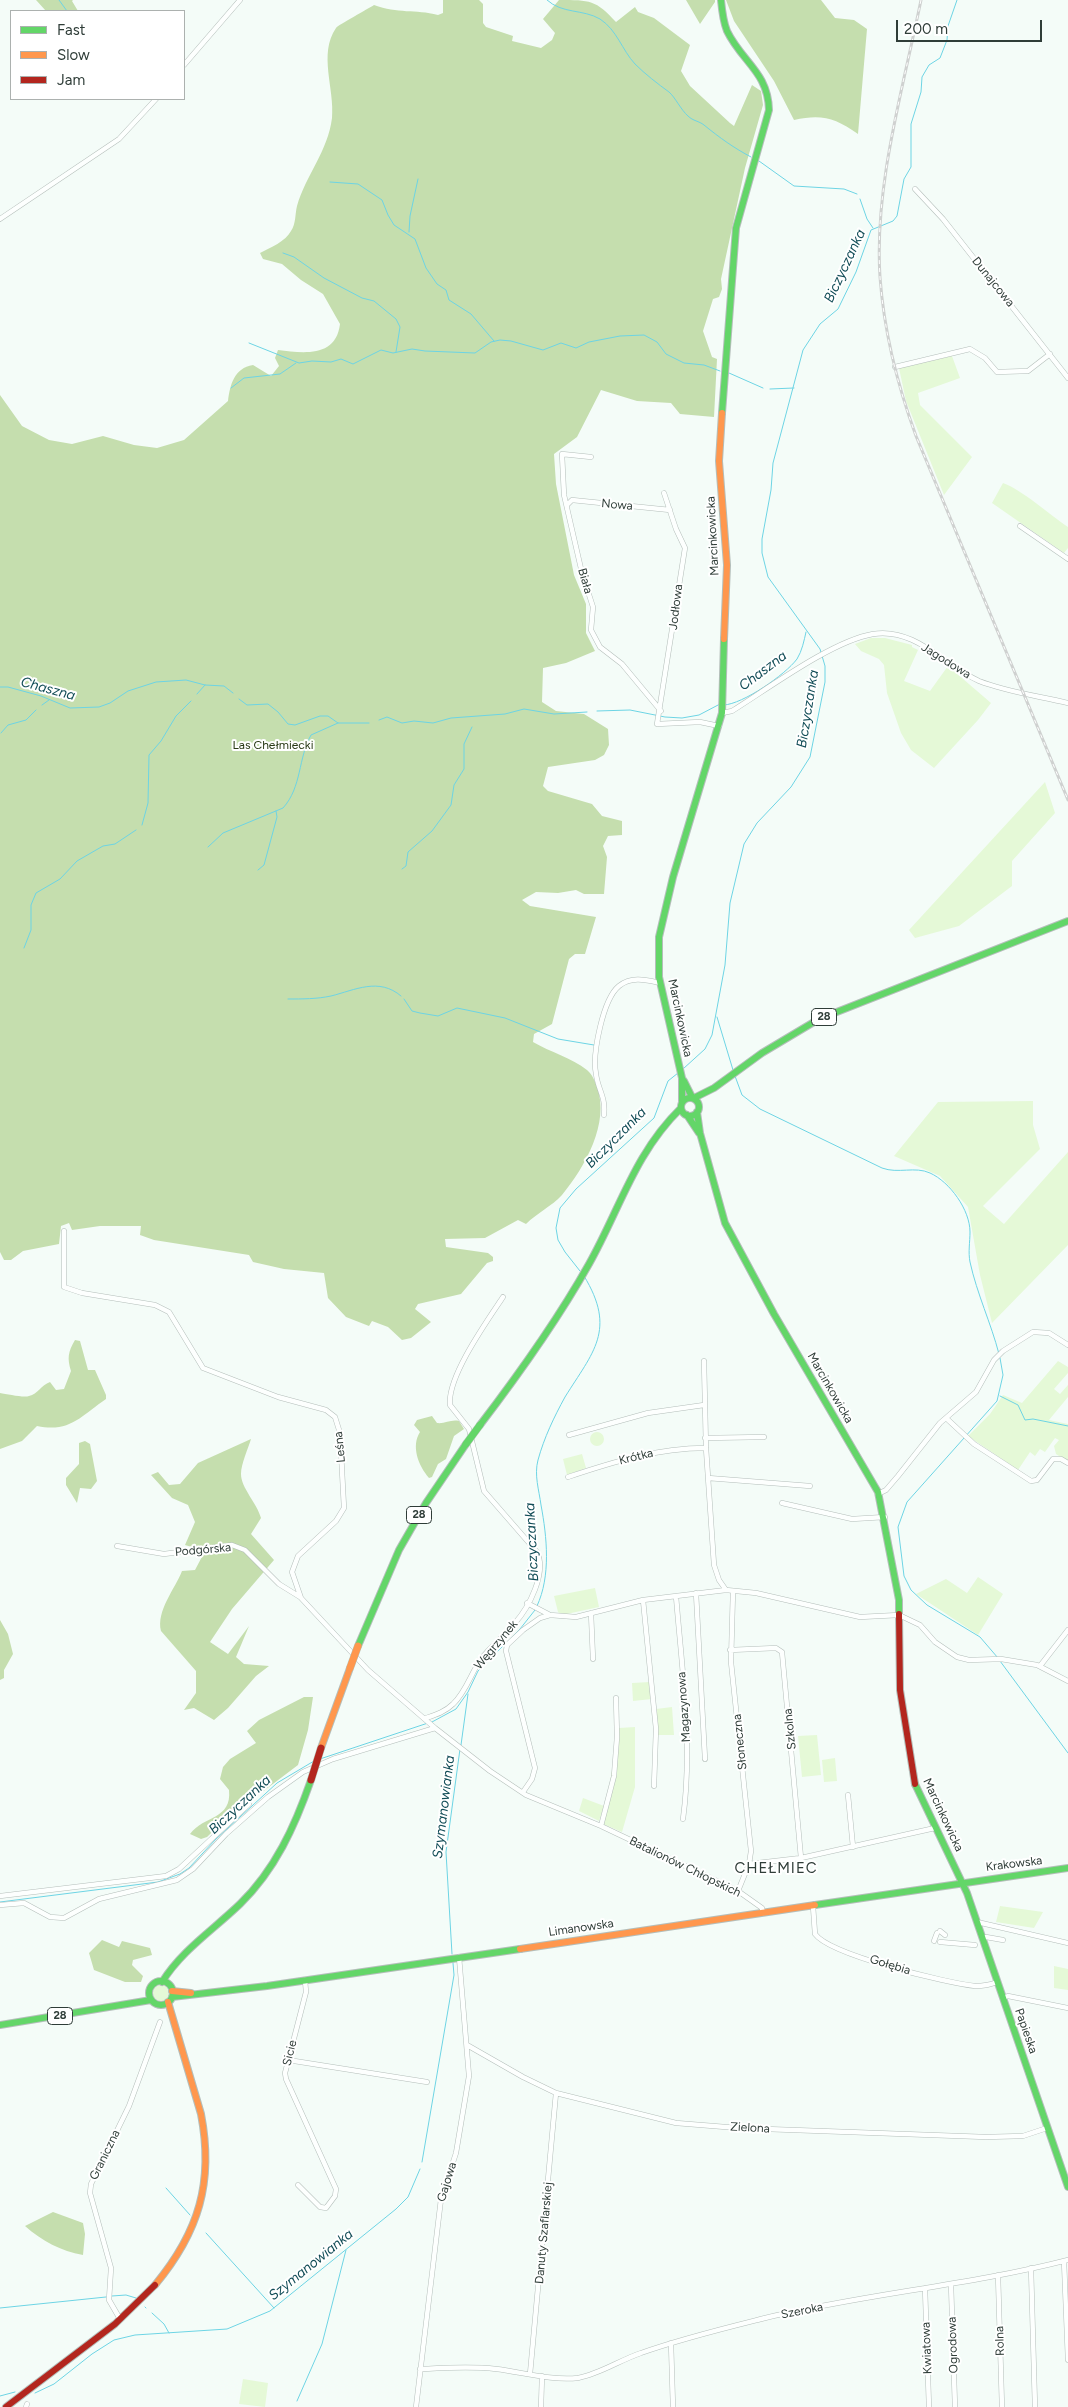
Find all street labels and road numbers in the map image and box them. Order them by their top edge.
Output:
street label: Dunajcowa [969,254,1017,310]
street label: Nowa [601,496,633,514]
street label: Marcinkowicka [704,496,722,576]
street label: Biała [575,567,595,595]
street label: Jodłowa [666,583,686,631]
street label: Jagodowa [919,640,973,682]
street label: Marcinkowicka [665,978,695,1058]
road number: 28 [812,1009,836,1026]
street label: Marcinkowicka [804,1350,856,1426]
street label: Leśna [331,1431,349,1463]
street label: Krótka [617,1446,655,1468]
road number: 28 [406,1506,432,1524]
street label: Podgórska [174,1540,232,1560]
street label: Węgrzynek [471,1617,521,1673]
street label: Magazynowa [674,1671,694,1743]
street label: Szkolna [781,1708,799,1750]
street label: Słoneczna [730,1713,750,1771]
street label: Marcinkowicka [920,1776,966,1854]
street label: Batalionów Chłopskich [627,1834,743,1900]
street label: Krakowska [985,1853,1043,1875]
street label: Limanowska [547,1916,615,1940]
street label: Gołębia [868,1952,912,1978]
street label: Papieska [1012,2007,1040,2055]
road number: 28 [48,2008,72,2024]
street label: Sicie [280,2039,300,2067]
street label: Zielona [730,2120,770,2136]
street label: Graniczna [87,2128,123,2182]
street label: Gajowa [434,2160,460,2204]
street label: Danuty Szaflarskiej [532,2181,556,2285]
street label: Szeroka [780,2300,824,2322]
street label: Ogrodowa [945,2316,961,2374]
street label: Kwiatowa [919,2322,935,2374]
street label: Rolna [992,2326,1008,2356]

